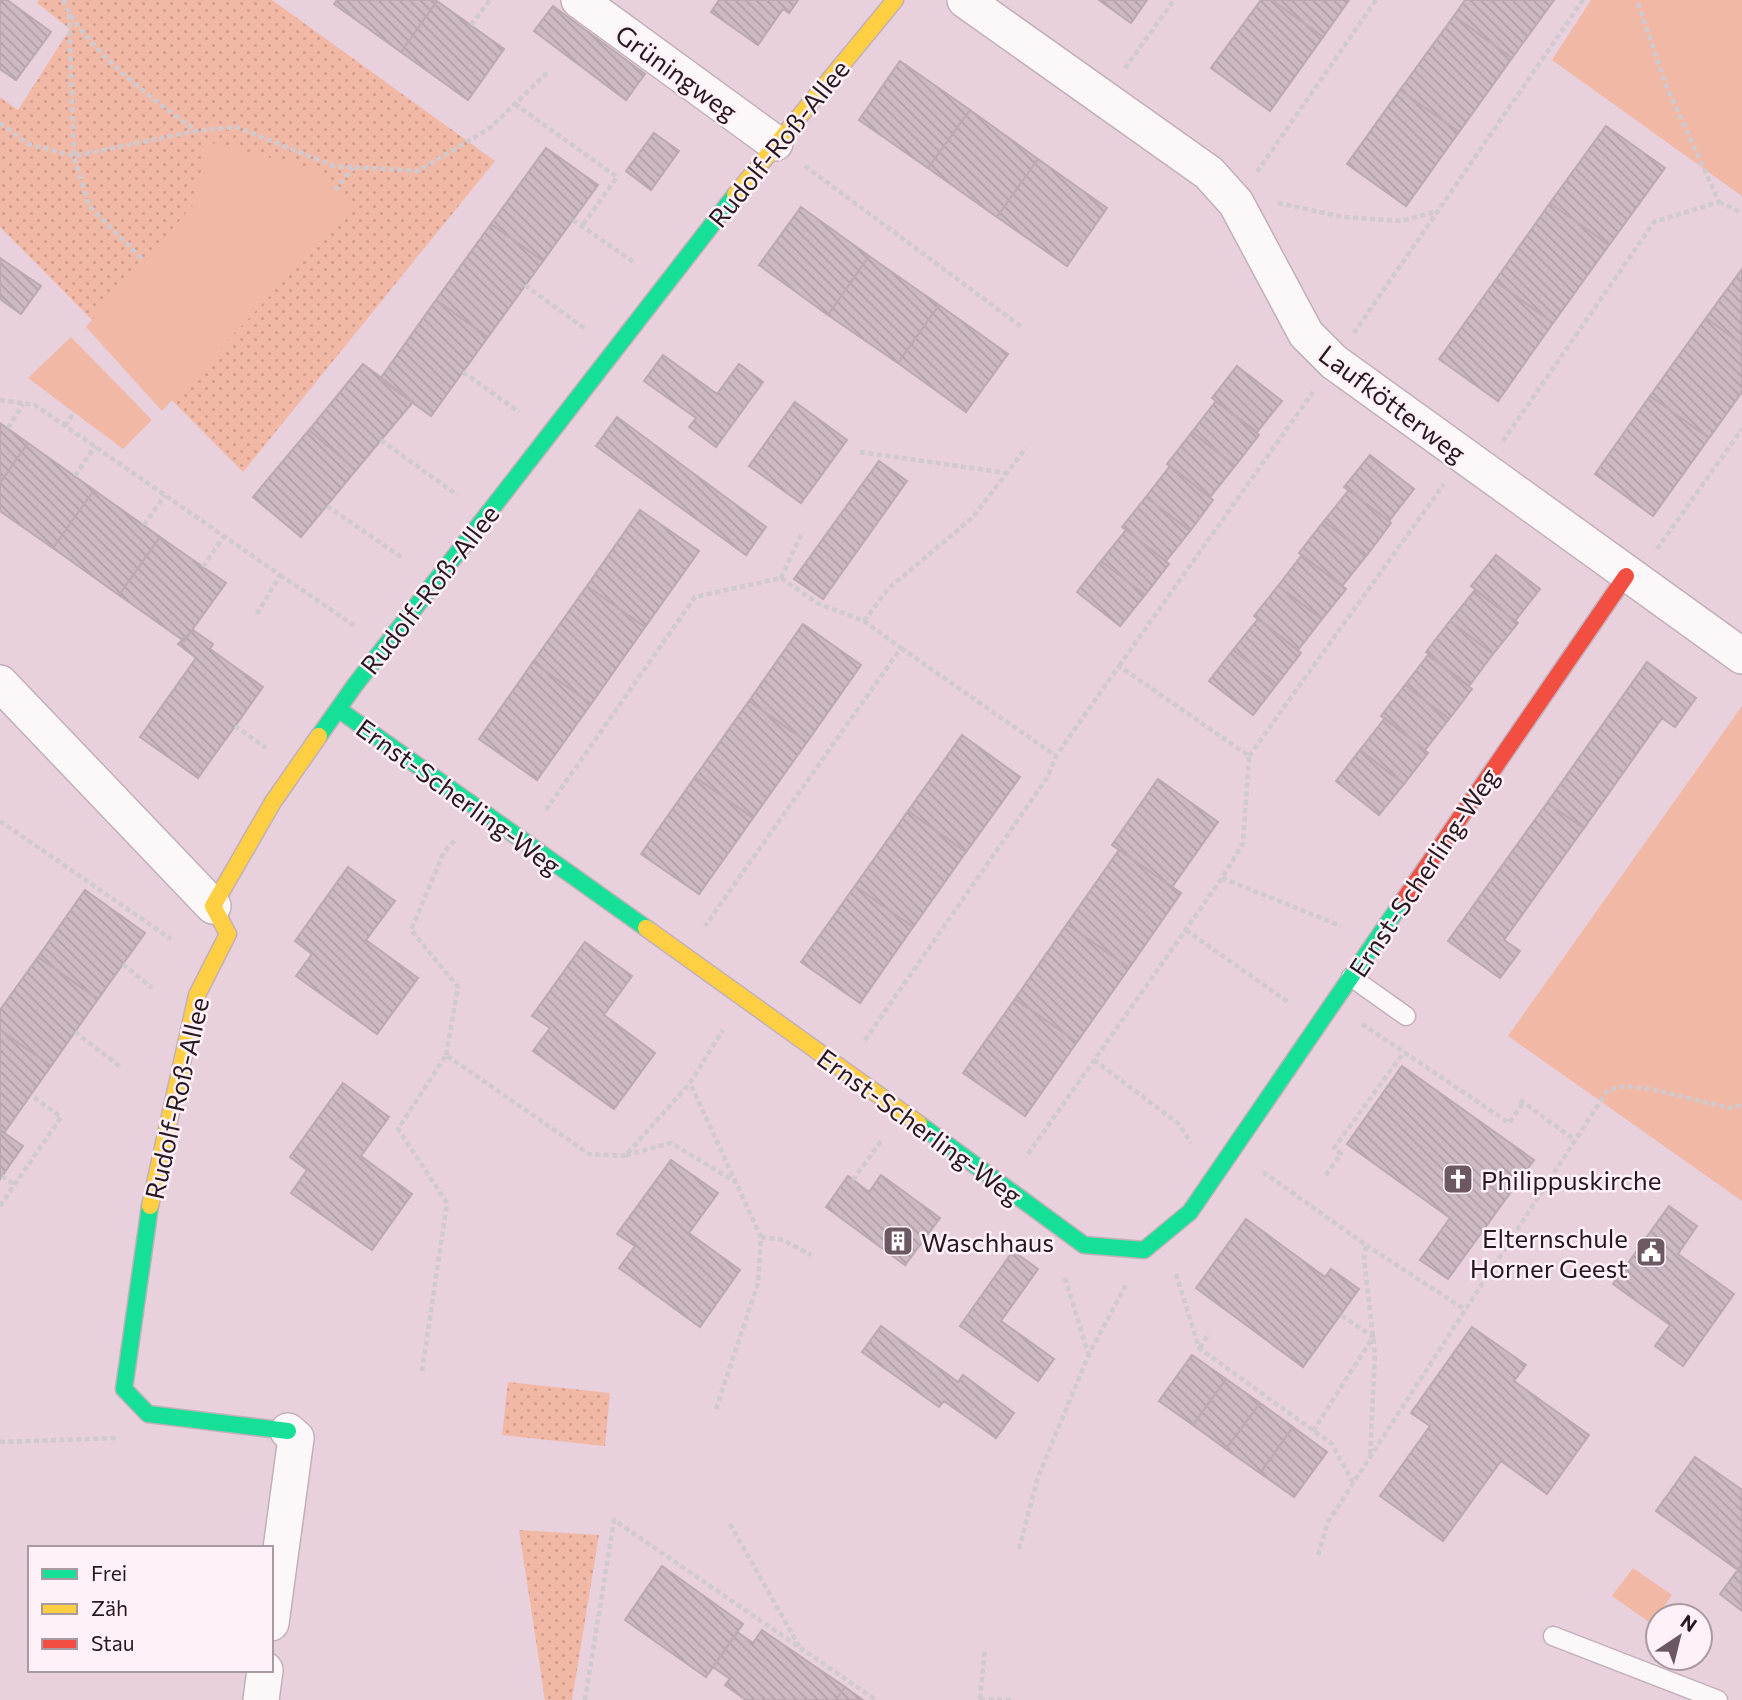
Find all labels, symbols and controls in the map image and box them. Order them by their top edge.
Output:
street label: Grüningweg [610,18,744,126]
street label: Rudolf-Roß-Allee [701,53,855,233]
street label: Laufkötterweg [1314,338,1472,468]
street label: Rudolf-Roß-Allee [353,498,505,680]
street label: Ernst-Scherling-Weg [351,711,567,881]
street label: Ernst-Scherling-Weg [1342,762,1504,982]
street label: Rudolf-Roß-Allee [138,994,214,1202]
street label: Ernst-Scherling-Weg [812,1041,1028,1211]
church icon: Philippuskirche [1441,1162,1475,1196]
place label: Philippuskirche [1481,1164,1661,1195]
place label: Elternschule Horner Geest [1470,1222,1628,1283]
building icon: Waschhaus [881,1224,915,1258]
place label: Waschhaus [921,1226,1054,1257]
public building icon: Elternschule Horner Geest [1634,1235,1668,1269]
legend [28,1546,273,1672]
text: Frei [91,1560,127,1585]
text: Zäh [91,1595,128,1620]
north arrow [1644,1602,1714,1672]
text: N [1677,1609,1701,1636]
text: Stau [91,1630,134,1655]

